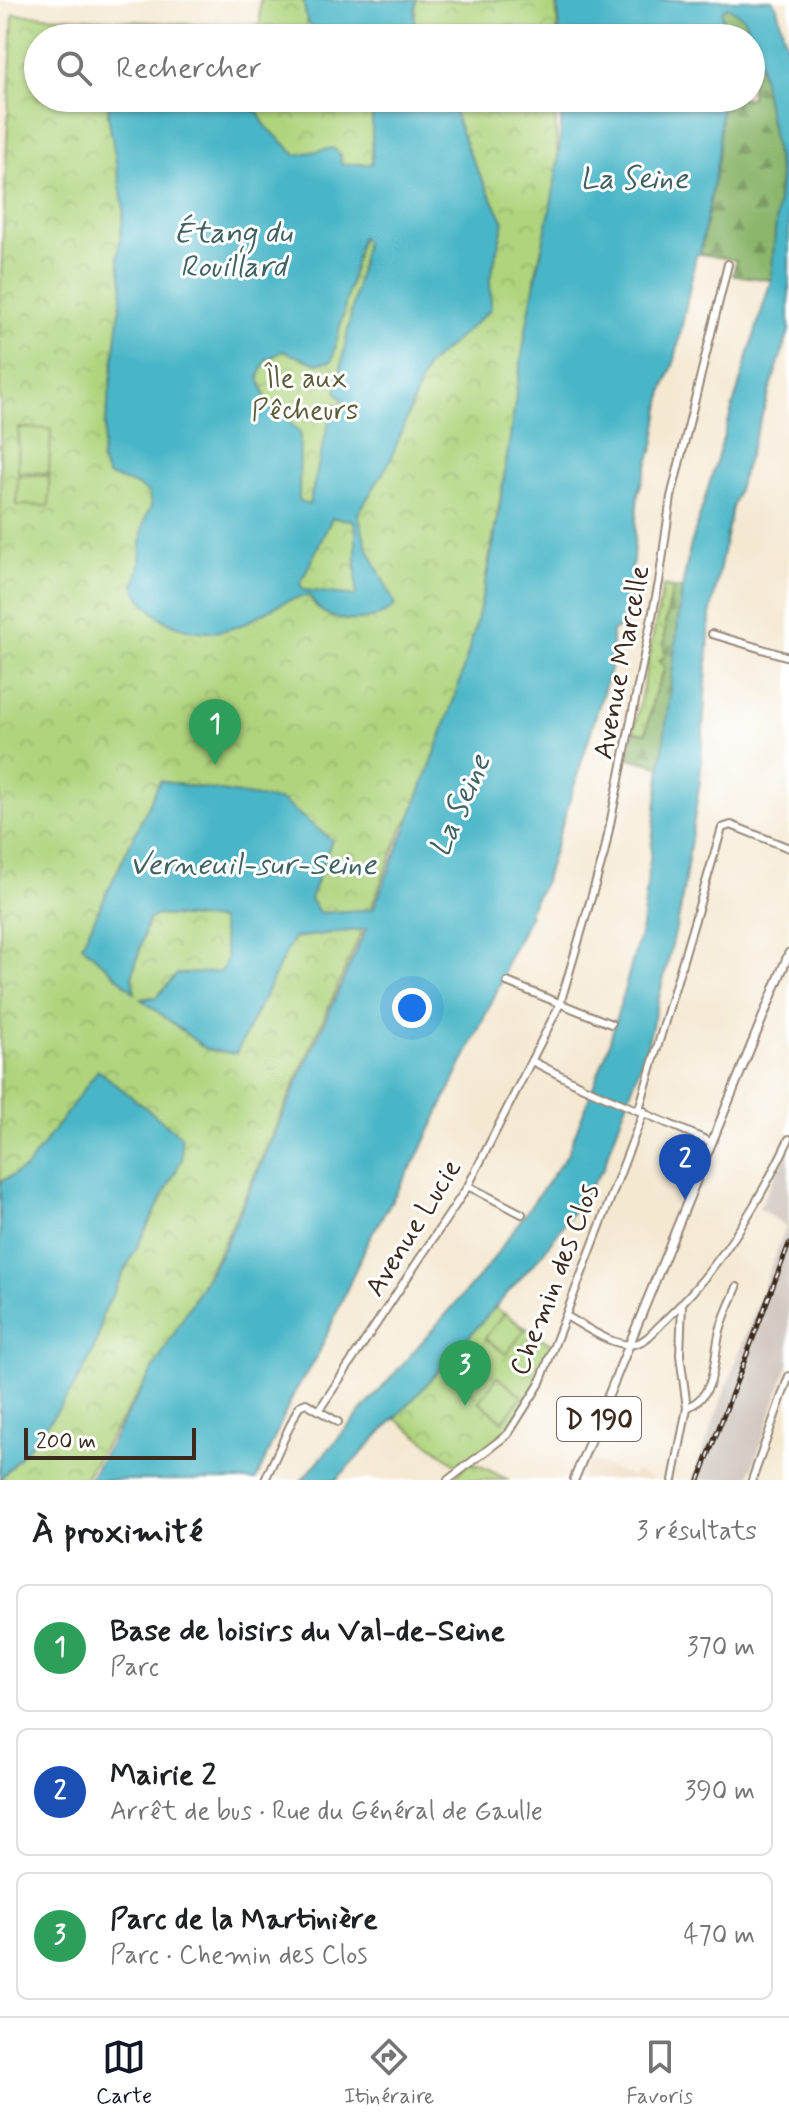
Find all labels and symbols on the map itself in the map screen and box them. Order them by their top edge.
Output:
water label: La Seine [580,160,689,199]
water label: Étang du Rouillard [174,213,293,287]
park label: Île aux Pêcheurs [252,361,359,430]
street label: Avenue Marcelle [586,562,659,763]
pin: 1 [189,699,241,765]
water label: La Seine [421,747,501,863]
water label: Verneuil-sur-Seine [129,846,378,885]
your location [392,988,432,1028]
pin: 2 [659,1134,711,1200]
street label: Avenue Lucie [357,1153,471,1304]
street label: Chemin des Clos [502,1179,609,1381]
pin: 3 [439,1340,491,1406]
road number: D 190 [557,1397,641,1441]
scale bar [24,1424,196,1460]

